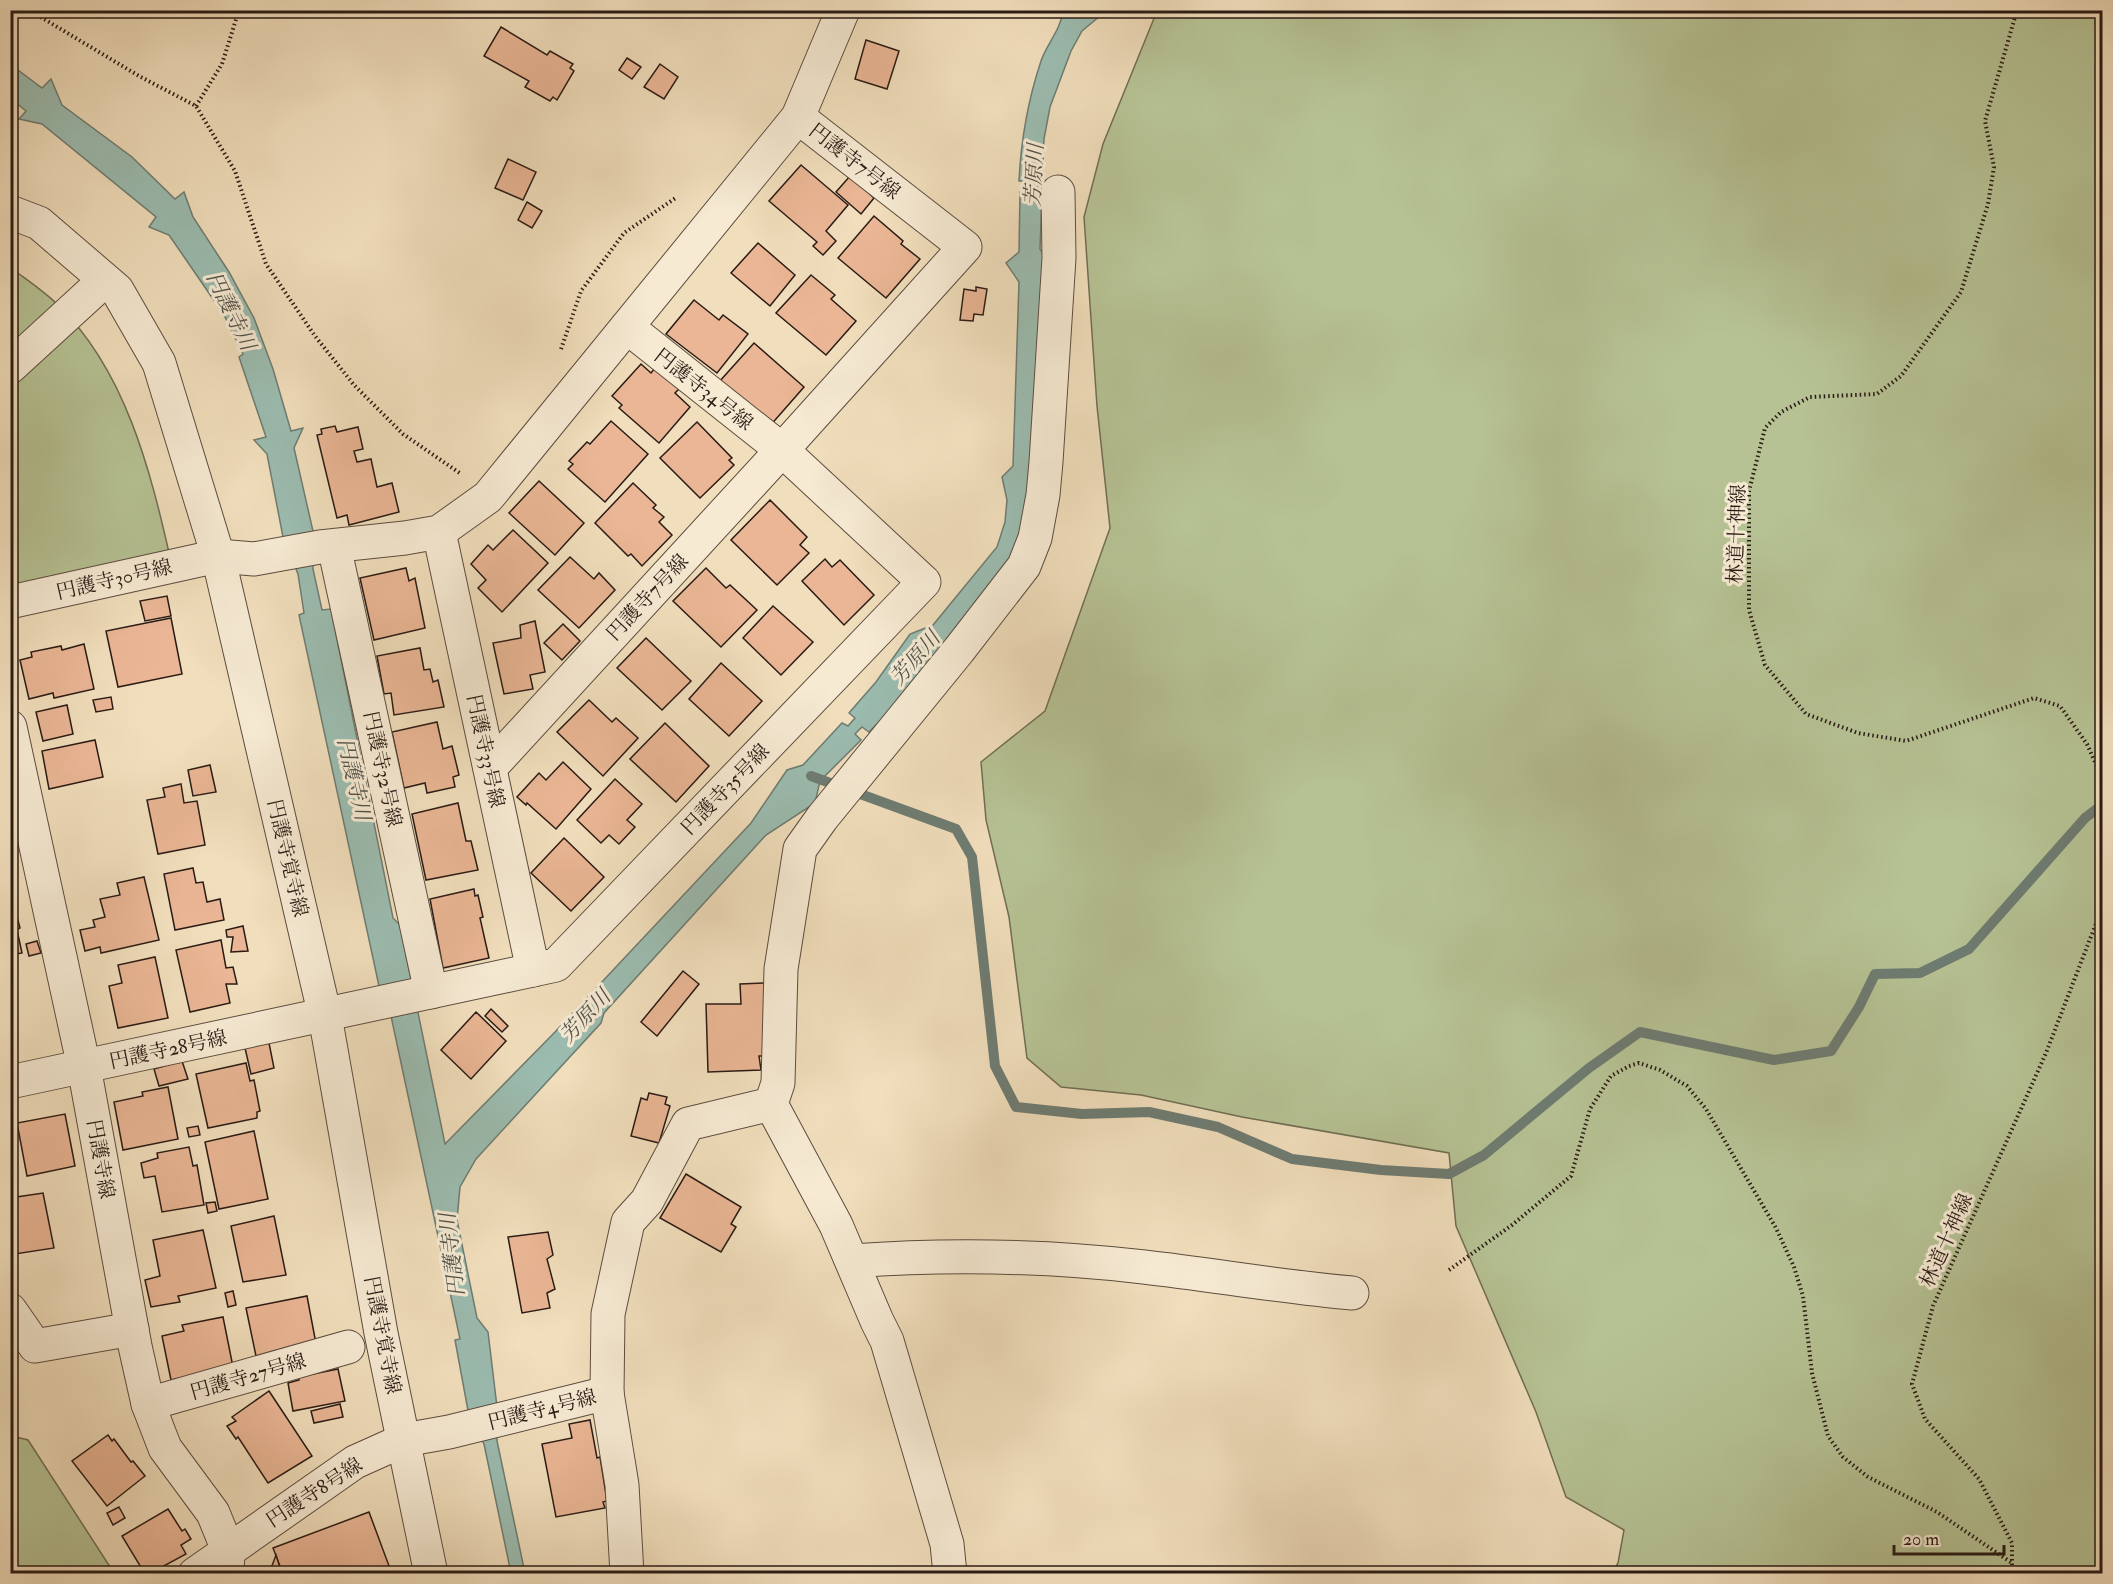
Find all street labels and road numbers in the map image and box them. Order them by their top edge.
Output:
street label: 円護寺7号線 [804,118,905,205]
street label: 円護寺34号線 [649,343,758,436]
street label: 林道十神線 [1722,484,1751,584]
street label: 円護寺7号線 [601,549,694,646]
street label: 円護寺30号線 [54,554,174,605]
street label: 円護寺33号線 [461,692,510,810]
street label: 円護寺32号線 [358,709,407,829]
street label: 円護寺35号線 [676,739,775,840]
street label: 円護寺覚寺線 [262,797,313,919]
street label: 円護寺28号線 [107,1025,229,1074]
street label: 円護寺線 [81,1118,120,1201]
street label: 林道十神線 [1915,1189,1978,1291]
street label: 円護寺覚寺線 [359,1274,406,1396]
street label: 円護寺27号線 [187,1348,309,1405]
street label: 円護寺4号線 [485,1384,599,1435]
street label: 円護寺8号線 [262,1452,367,1533]

